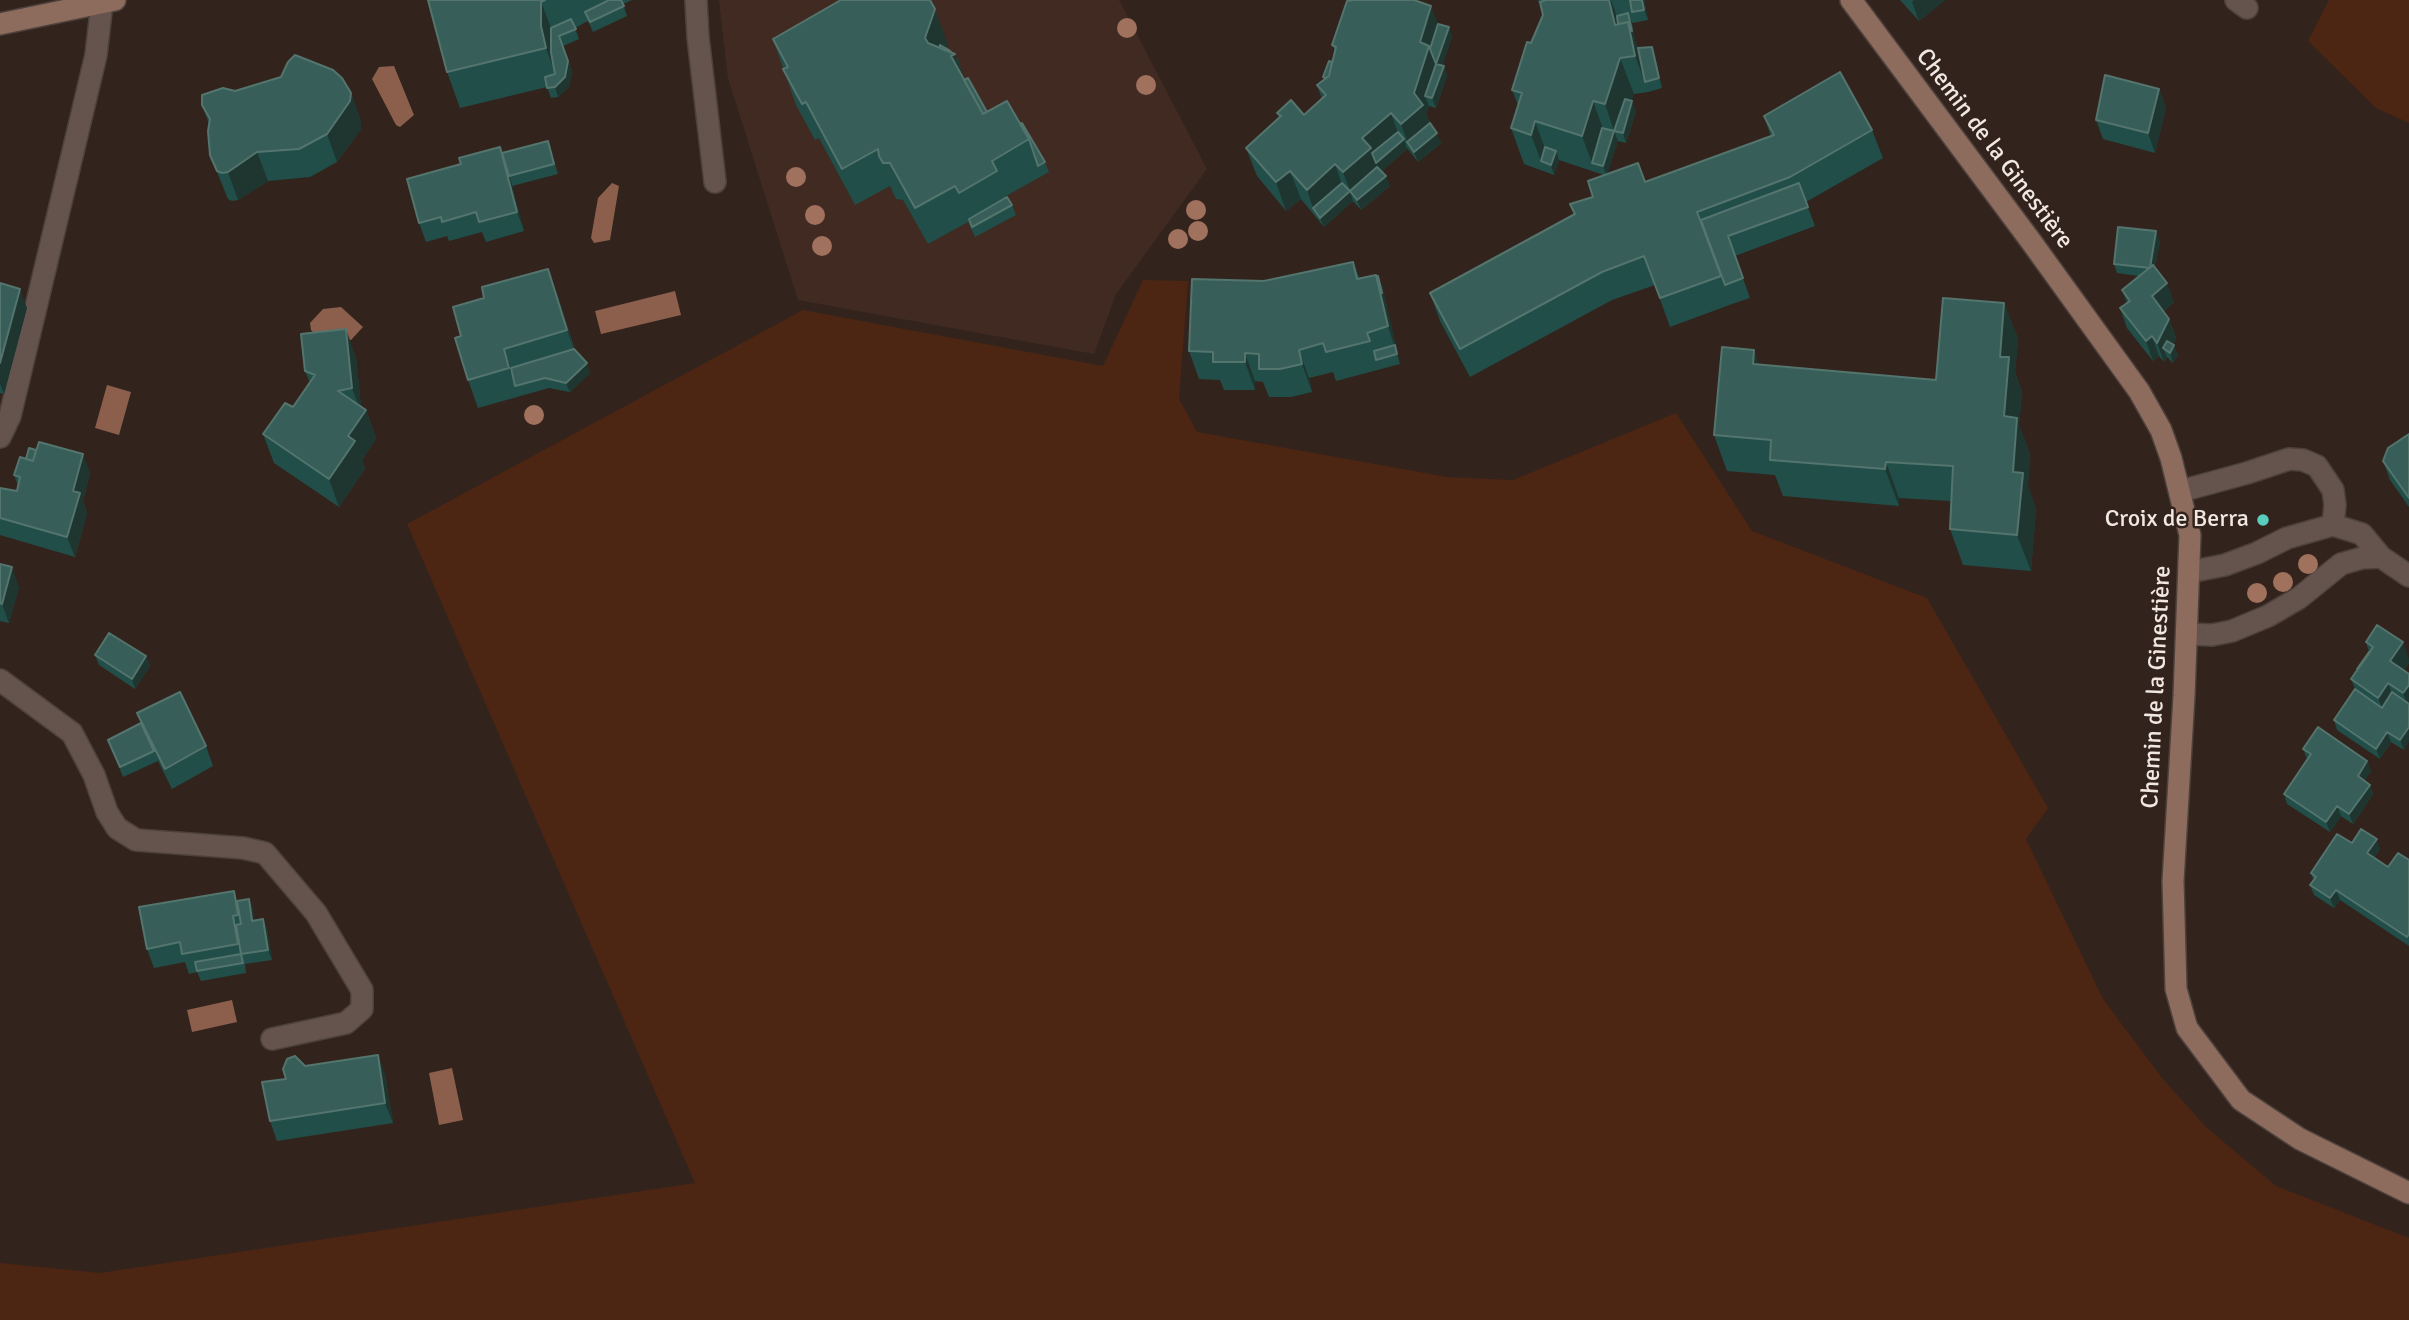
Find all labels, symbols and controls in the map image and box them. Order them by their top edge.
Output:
street label: Chemin de la Ginestière [1909,43,2079,255]
place label: Croix de Berra [2105,506,2249,534]
marker: Croix de Berra [2255,512,2271,528]
street label: Chemin de la Ginestière [2136,565,2178,809]

